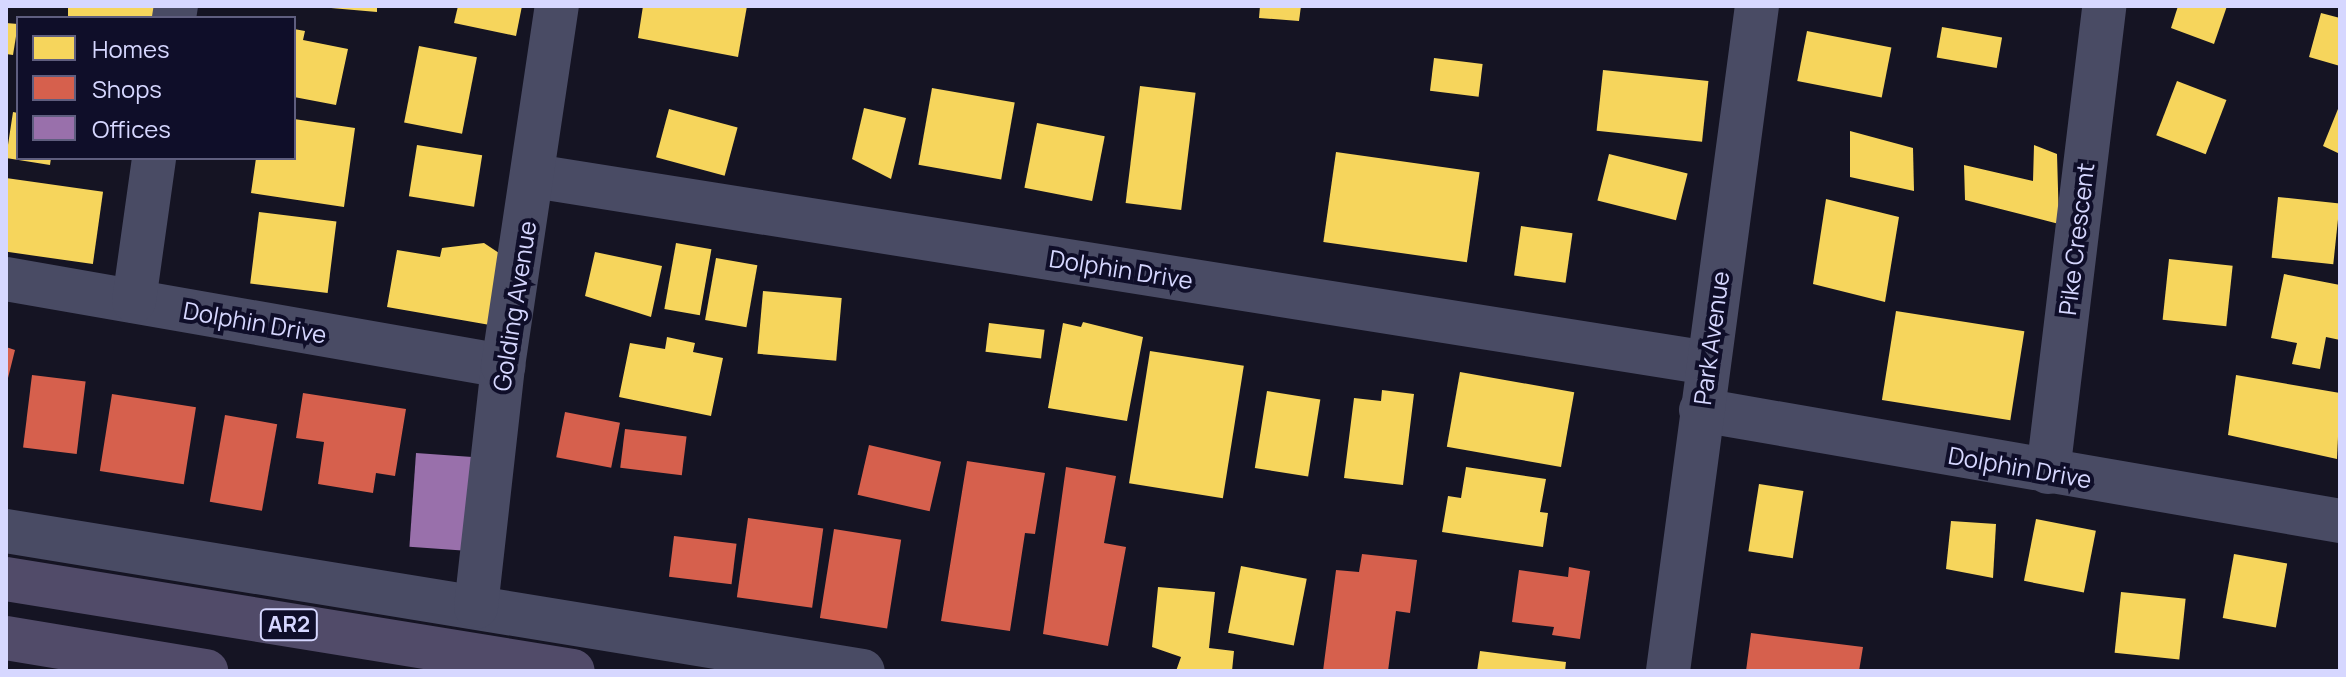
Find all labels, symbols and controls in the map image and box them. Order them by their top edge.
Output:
legend [16,16,296,160]
text: Homes [92,32,170,65]
text: Shops [92,72,162,105]
text: Offices [92,112,171,145]
street label: Pike Crescent [2052,161,2100,317]
street label: Golding Avenue [486,219,542,393]
street label: Dolphin Drive [1047,243,1195,295]
street label: Park Avenue [1687,269,1735,407]
street label: Dolphin Drive [181,295,329,349]
street label: Dolphin Drive [1946,440,2094,494]
road number: AR2 [259,607,319,643]

